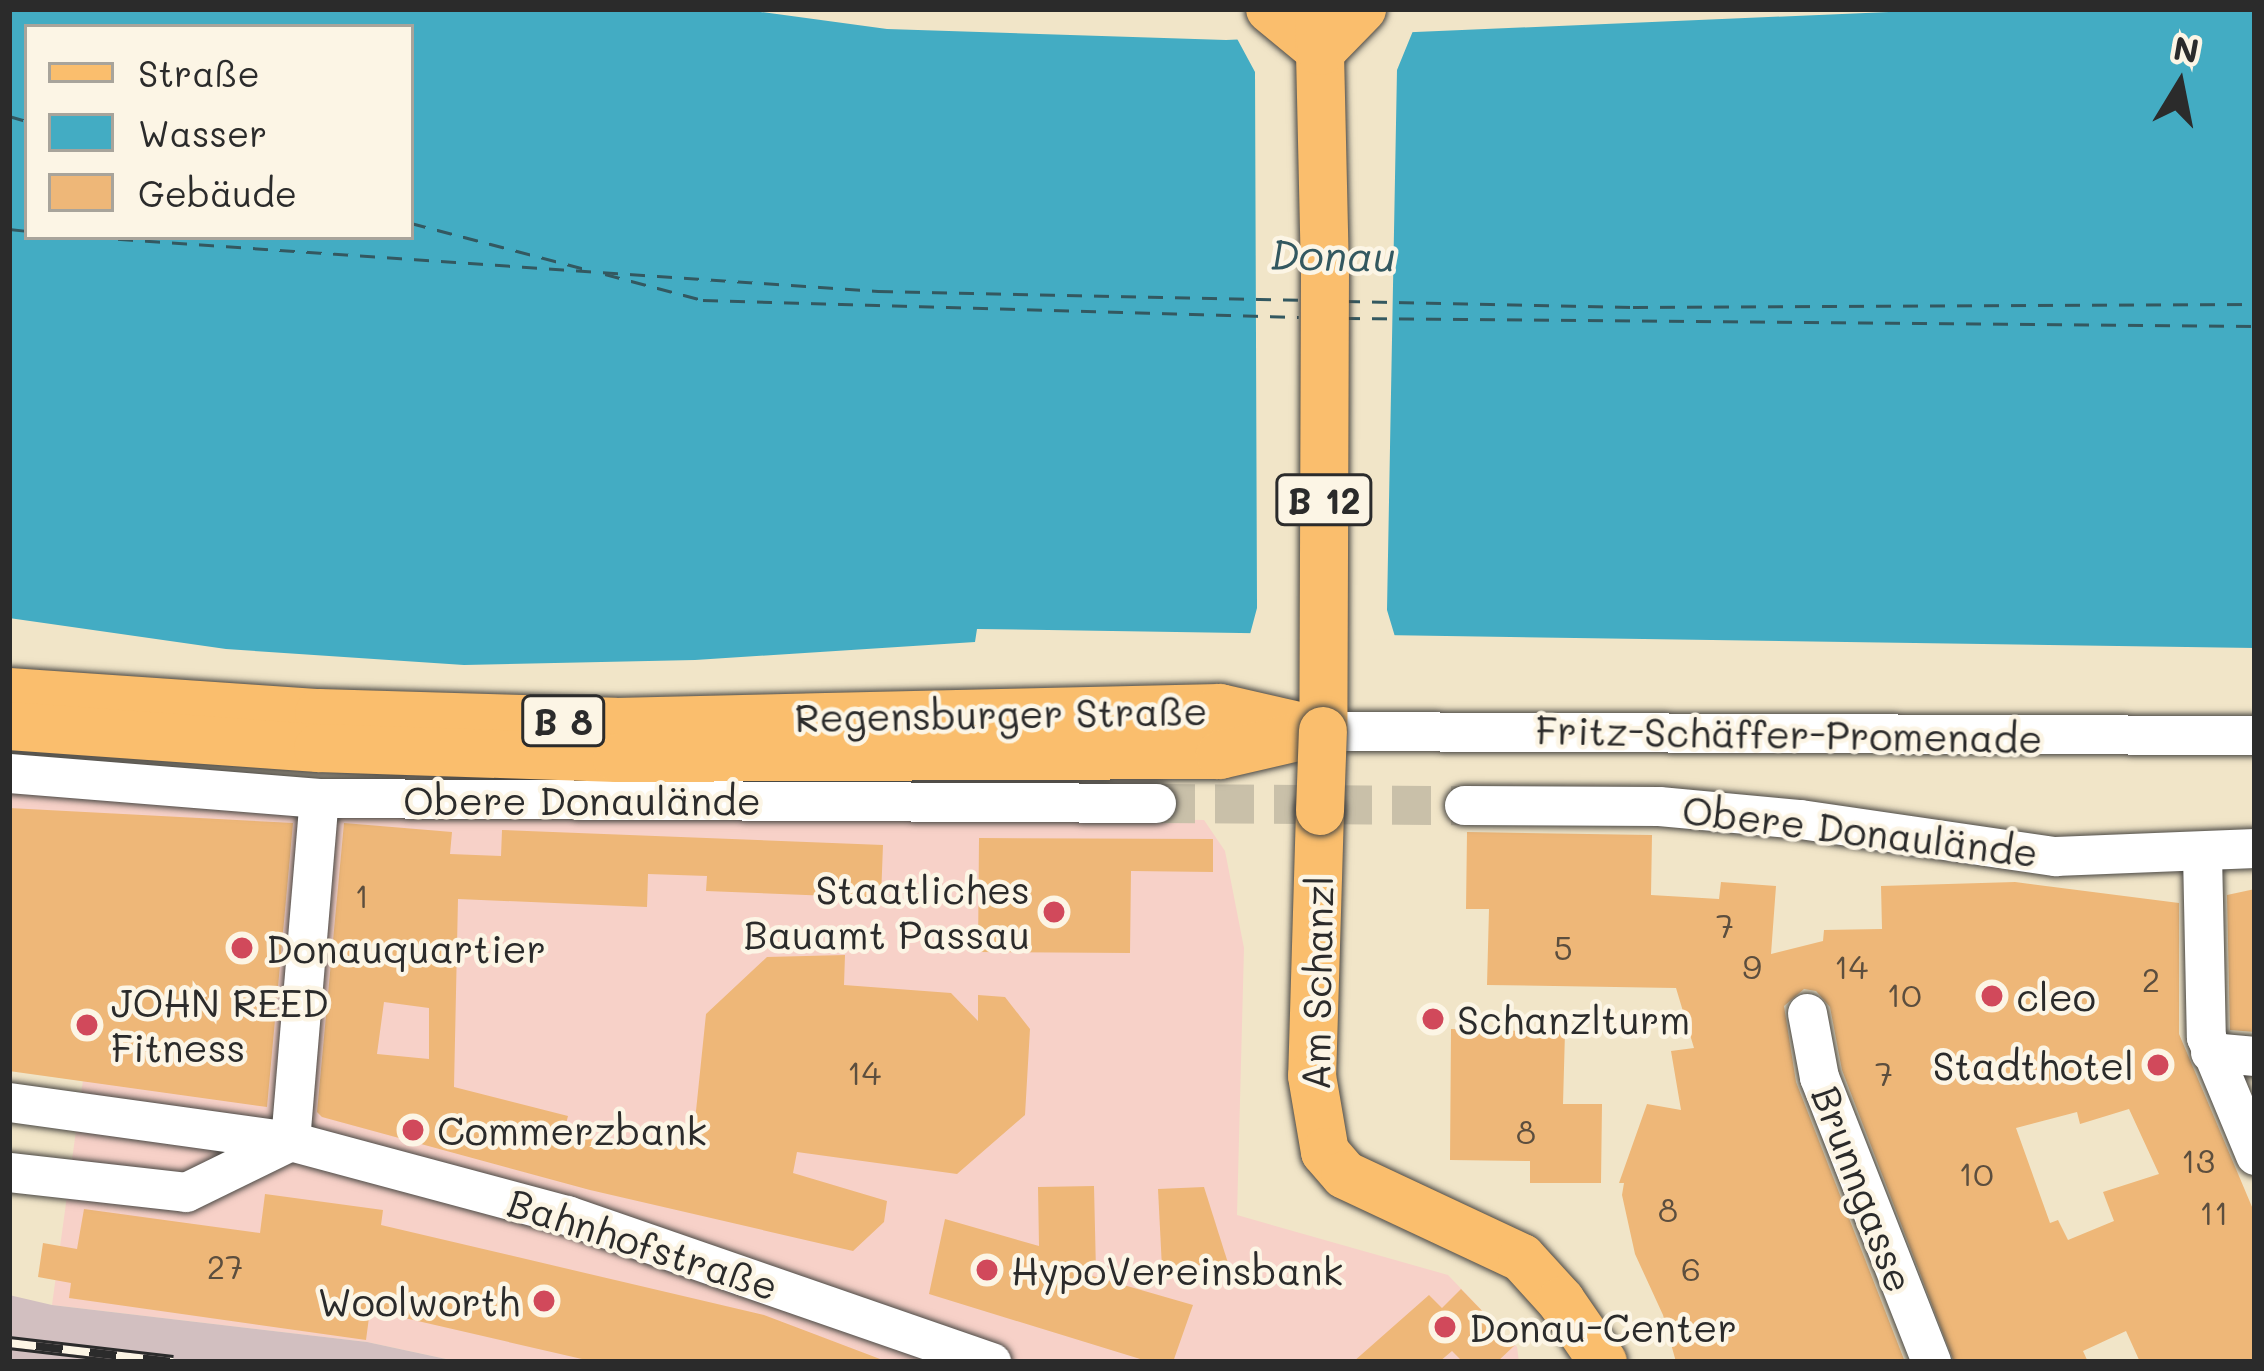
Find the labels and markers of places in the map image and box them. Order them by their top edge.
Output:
place label: Staatliches Bauamt Passau [743,867,1030,958]
marker: Staatliches Bauamt Passau [1041,899,1067,925]
place label: Donauquartier [266,925,546,971]
marker: Donauquartier [229,935,255,961]
place label: cleo [2016,973,2096,1019]
place label: JOHN REED Fitness [111,980,329,1071]
marker: cleo [1979,983,2005,1009]
place label: Schanzlturm [1457,996,1690,1042]
marker: Schanzlturm [1420,1006,1446,1032]
marker: JOHN REED Fitness [74,1012,100,1038]
place label: Stadthotel [1932,1042,2134,1088]
marker: Stadthotel [2145,1052,2171,1078]
place label: Commerzbank [437,1107,707,1153]
marker: Commerzbank [400,1117,426,1143]
place label: HypoVereinsbank [1011,1247,1343,1293]
marker: HypoVereinsbank [974,1257,1000,1283]
place label: Woolworth [318,1278,520,1324]
marker: Woolworth [531,1288,557,1314]
place label: Donau-Center [1469,1304,1737,1350]
marker: Donau-Center [1432,1314,1458,1340]

